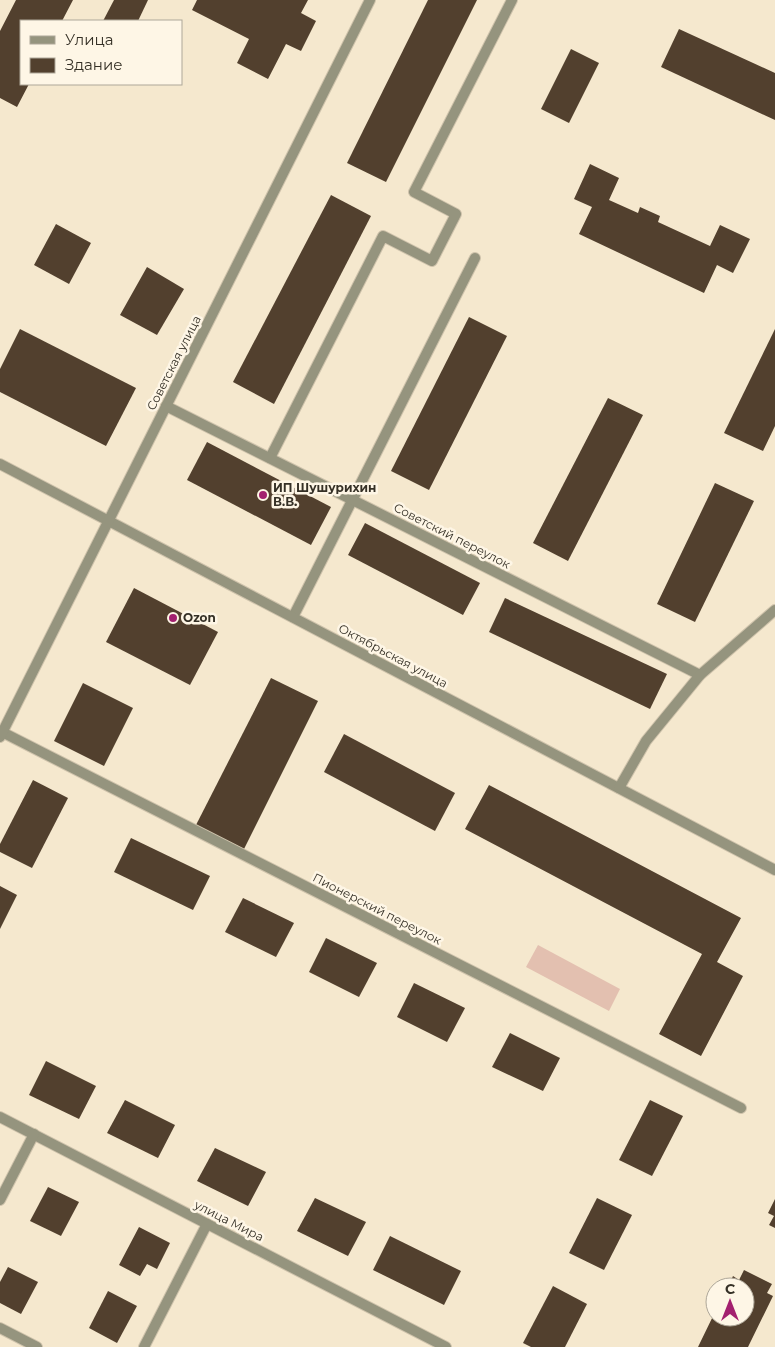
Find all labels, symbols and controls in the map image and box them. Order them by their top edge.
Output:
legend [20,20,182,85]
text: Улица [65,30,113,49]
text: Здание [65,55,123,74]
street label: Советская улица [143,313,204,413]
place label: ИП Шушурихин В.В. [273,480,376,509]
marker: ИП Шушурихин В.В. [257,489,269,501]
street label: Советский переулок [391,500,513,571]
place label: Ozon [183,610,216,625]
marker: Ozon [167,612,179,624]
street label: Октябрьская улица [336,620,450,691]
street label: Пионерский переулок [310,870,444,948]
street label: улица Мира [191,1196,266,1244]
north arrow [705,1277,755,1327]
text: С [725,1280,735,1298]

